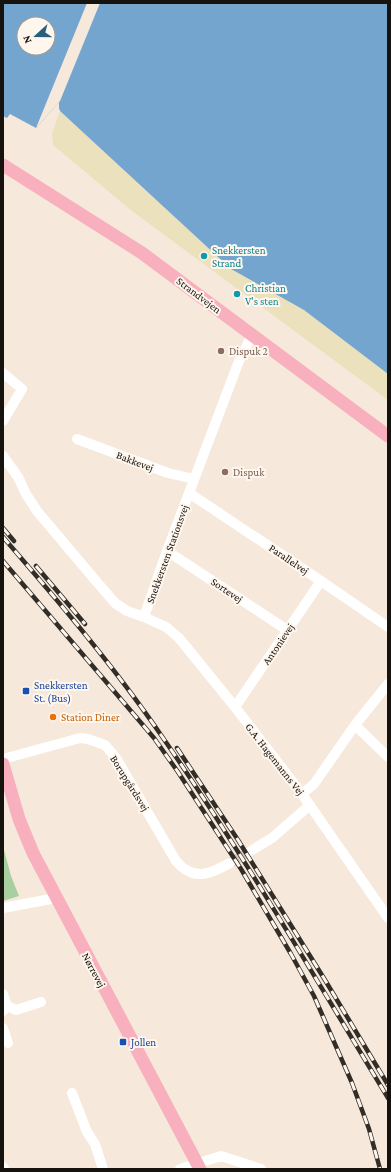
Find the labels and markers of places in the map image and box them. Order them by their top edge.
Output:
place label: Snekkersten Strand [212,244,266,269]
marker: Snekkersten Strand [199,251,209,261]
place label: Christian V's sten [245,282,286,307]
marker: Christian V's sten [232,289,242,299]
place label: Dispuk 2 [229,345,268,358]
marker: Dispuk 2 [216,346,226,356]
place label: Dispuk [233,466,265,479]
marker: Dispuk [220,467,230,477]
place label: Snekkersten St. (Bus) [34,679,88,705]
marker: Snekkersten St. (Bus) [21,686,31,696]
place label: Station Diner [61,711,120,723]
marker: Station Diner [48,712,58,722]
place label: Jollen [130,1036,156,1049]
marker: Jollen [118,1037,128,1047]

